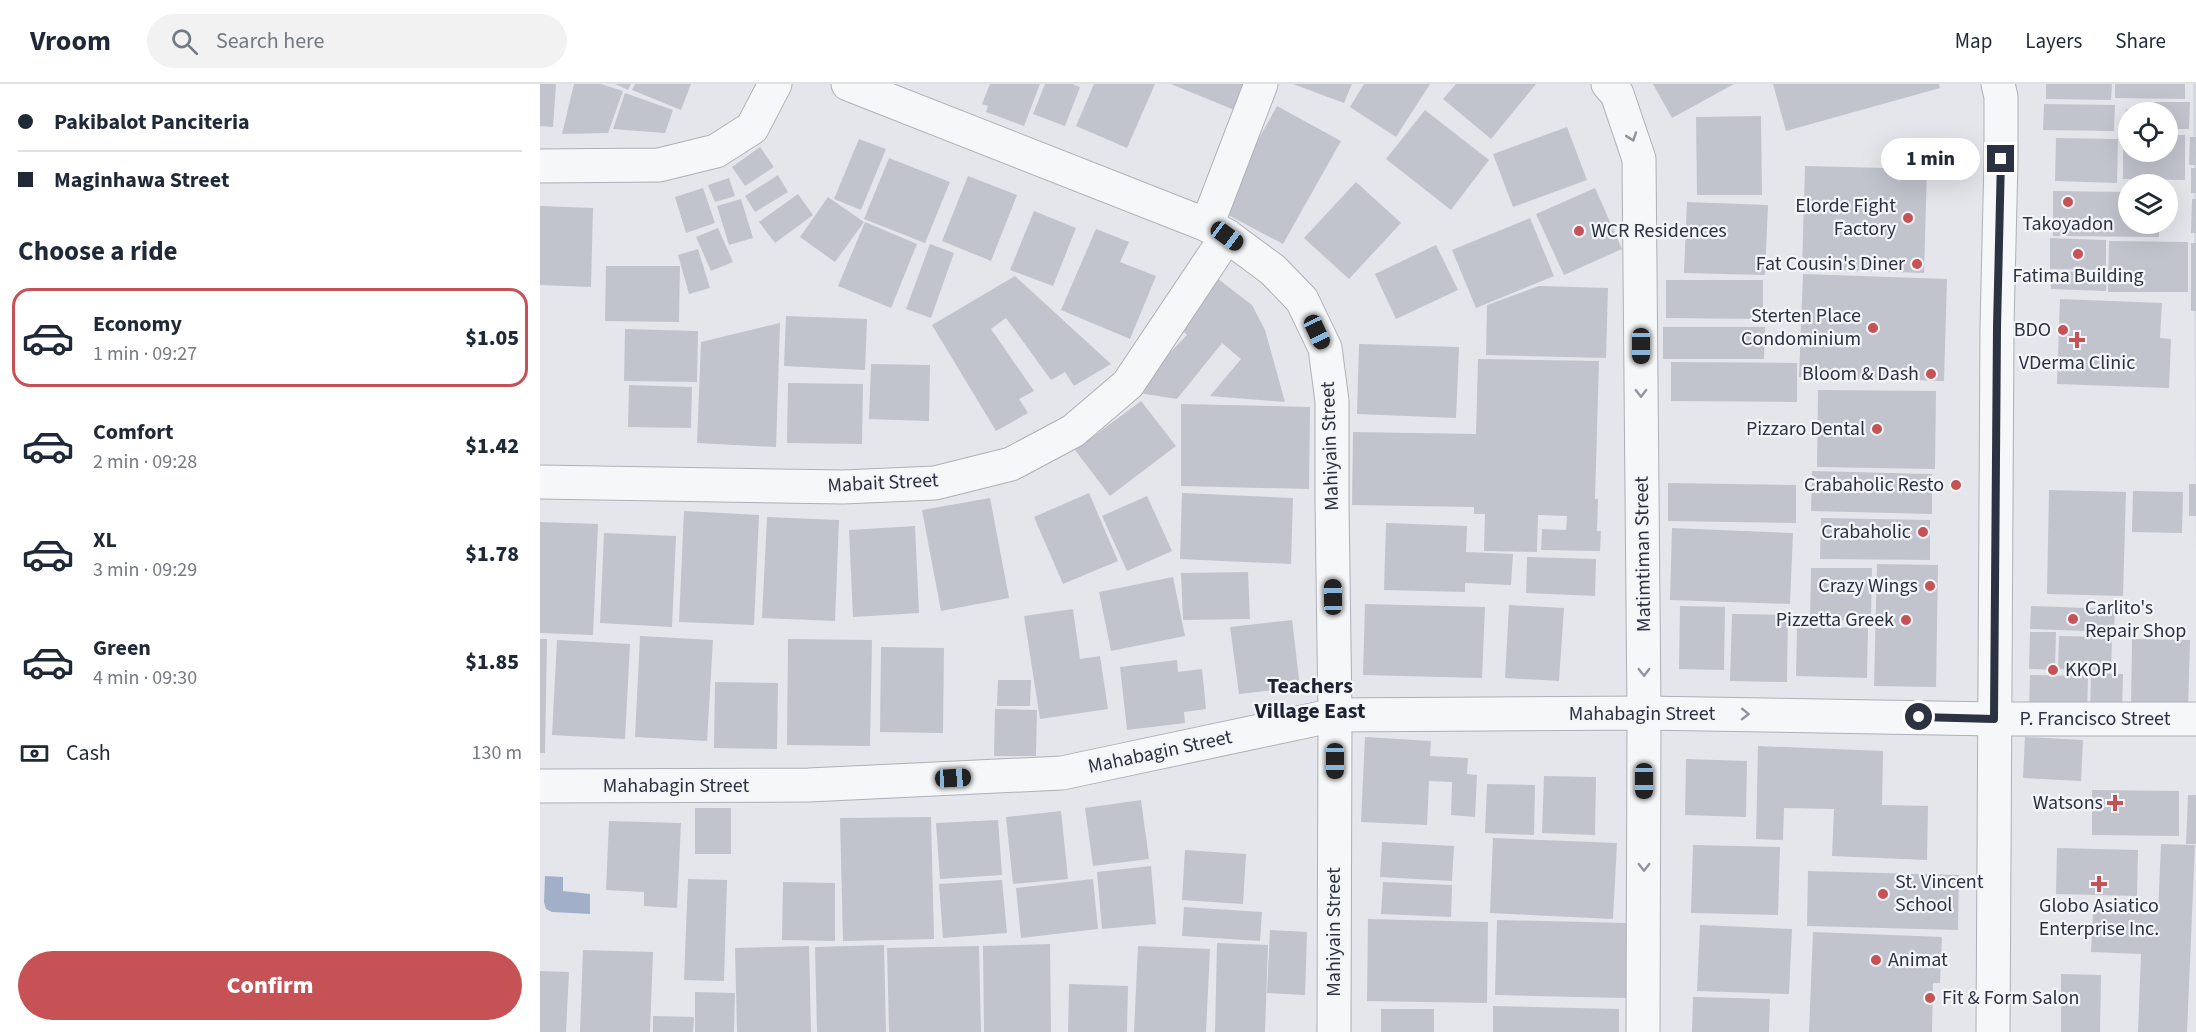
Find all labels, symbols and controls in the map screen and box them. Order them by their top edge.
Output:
search box [147,14,567,68]
text: Vroom [30,21,111,61]
icon: search [168,25,201,58]
text: Search here [216,25,324,57]
text: Map [1955,26,1992,56]
text: Layers [2025,26,2082,56]
text: Share [2115,26,2166,56]
map controls [2118,102,2178,234]
button: locate [2118,102,2178,162]
text: Pakibalot Panciteria [54,106,250,138]
one-way arrow [1624,131,1637,142]
callout: 1 min [1881,138,1980,180]
text: 1 min [1906,145,1955,173]
route end [1987,145,2014,172]
text: Maginhawa Street [54,164,229,196]
button: layers [2118,174,2178,234]
place label: Elorde Fight Factory [1795,192,1897,243]
marker: Takoyadon [2061,195,2075,209]
place label: Takoyadon [2022,210,2114,238]
marker: Elorde Fight Factory [1901,211,1915,225]
place label: WCR Residences [1591,217,1727,245]
car [1207,218,1247,254]
marker: WCR Residences [1572,224,1586,238]
text: Choose a ride [18,232,178,271]
marker: Fatima Building [2071,247,2085,261]
place label: Fat Cousin's Diner [1756,250,1905,278]
marker: Fat Cousin's Diner [1910,257,1924,271]
place label: Fatima Building [2012,262,2144,290]
place label: Sterten Place Condominium [1741,302,1861,353]
text: Economy [93,308,182,340]
icon: car [21,311,75,365]
car [1301,312,1333,352]
place label: BDO [2014,316,2051,344]
marker: Sterten Place Condominium [1866,321,1880,335]
text: $1.05 [465,322,519,354]
marker: BDO [2056,323,2070,337]
car [1632,328,1650,364]
marker: VDerma Clinic [2068,331,2086,349]
text: 1 min · 09:27 [93,340,197,368]
place label: VDerma Clinic [2019,349,2135,377]
place label: Bloom & Dash [1802,360,1919,388]
marker: Bloom & Dash [1924,367,1938,381]
street label: Mahiyain Street [1314,381,1346,511]
one-way arrow [1635,389,1647,398]
place label: Pizzaro Dental [1746,415,1865,443]
text: Comfort [93,416,174,448]
icon: car [21,419,75,473]
marker: Pizzaro Dental [1870,422,1884,436]
text: $1.42 [465,430,519,462]
text: 2 min · 09:28 [93,448,197,476]
street label: Mabait Street [827,466,940,500]
place label: Crabaholic Resto [1804,471,1944,499]
street label: Matimtiman Street [1628,476,1658,632]
marker: Crabaholic Resto [1949,478,1963,492]
place label: Crabaholic [1821,518,1911,546]
text: XL [93,524,117,556]
marker: Crabaholic [1916,525,1930,539]
icon: car [21,527,75,581]
text: $1.78 [465,538,519,570]
text: 3 min · 09:29 [93,556,197,584]
place label: Crazy Wings [1818,572,1918,600]
car [1324,579,1342,615]
marker: Crazy Wings [1923,579,1937,593]
place label: Carlito's Repair Shop [2085,594,2186,645]
place label: Pizzetta Greek [1776,606,1894,634]
marker: Carlito's Repair Shop [2066,612,2080,626]
marker: Pizzetta Greek [1899,613,1913,627]
text: Green [93,632,151,664]
icon: car [21,635,75,689]
text: $1.85 [465,646,519,678]
place label: KKOPI [2065,656,2118,684]
marker: KKOPI [2046,663,2060,677]
text: 4 min · 09:30 [93,664,197,692]
one-way arrow [1638,668,1650,677]
district label: Teachers Village East [1253,670,1366,727]
street label: Mahabagin Street [1569,700,1715,728]
route start [1905,703,1932,730]
street label: P. Francisco Street [2019,705,2171,733]
one-way arrow [1740,708,1749,721]
street label: Mahabagin Street [1085,723,1235,781]
icon: cash [18,737,51,770]
text: Cash [66,737,111,769]
text: 130 m [472,739,522,767]
car [1326,743,1344,779]
car [1635,763,1653,799]
car [935,768,971,788]
street label: Mahabagin Street [603,772,749,800]
place label: Watsons [2033,789,2103,817]
marker: Watsons [2108,796,2122,810]
one-way arrow [1638,863,1650,872]
street label: Mahiyain Street [1320,867,1348,997]
place label: St. Vincent School [1895,868,1984,919]
marker: Globo Asiatico Enterprise Inc. [2092,877,2106,891]
marker: St. Vincent School [1876,887,1890,901]
place label: Globo Asiatico Enterprise Inc. [2039,892,2159,943]
place label: Animat [1888,946,1948,974]
button: Confirm [18,951,522,1020]
marker: Animat [1869,953,1883,967]
place label: Fit & Form Salon [1942,984,2079,1012]
marker: Fit & Form Salon [1923,991,1937,1005]

